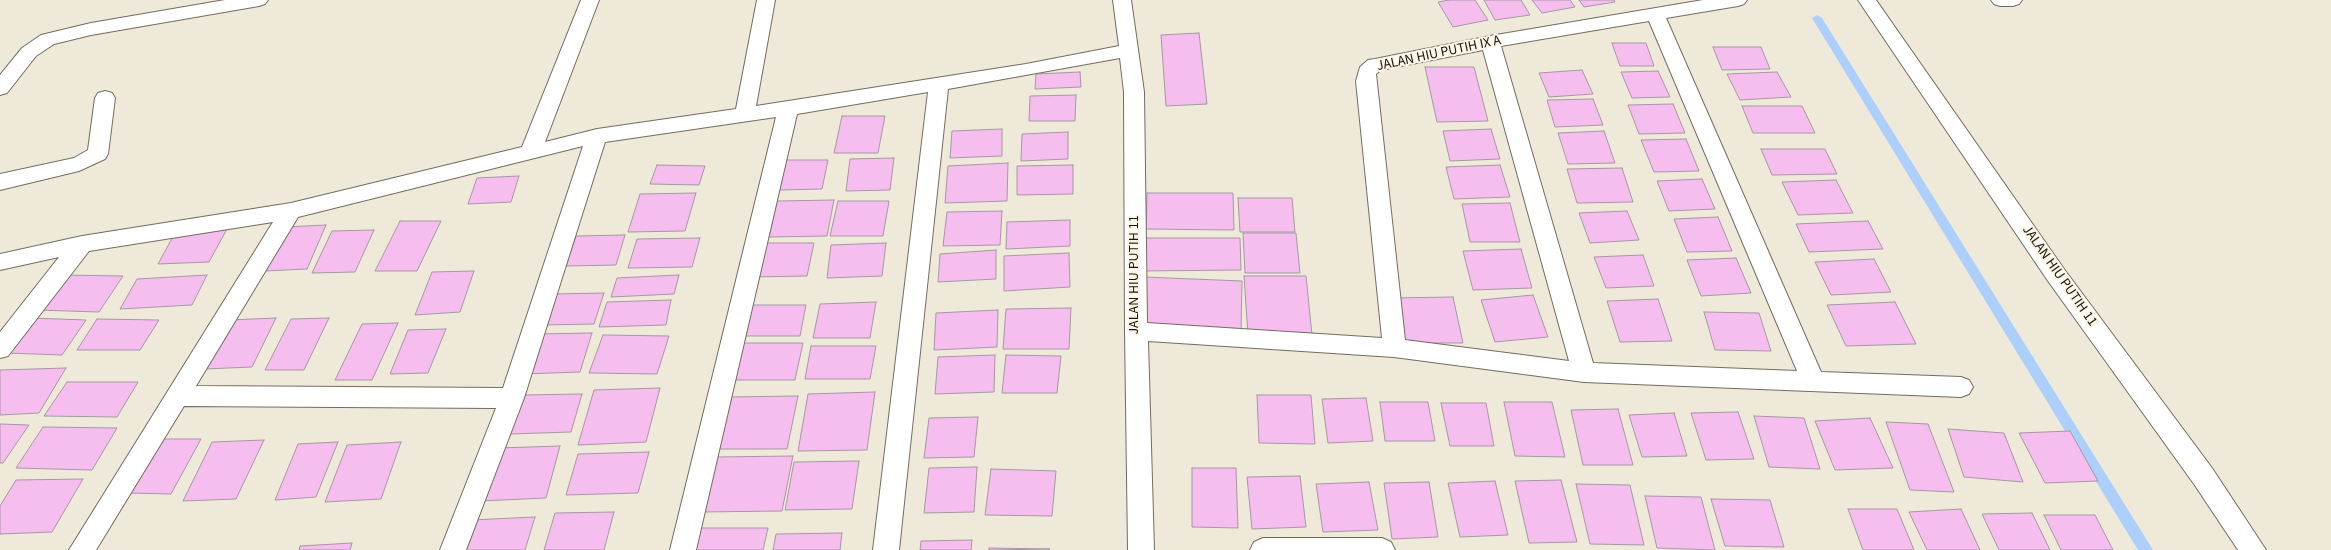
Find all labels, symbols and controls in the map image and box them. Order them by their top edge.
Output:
street label: JALAN HIU PUTIH IX A [1375,33,1503,75]
street label: JALAN HIU PUTIH 11 [1127,215,1143,335]
street label: JALAN HIU PUTIH 11 [2018,222,2100,330]

